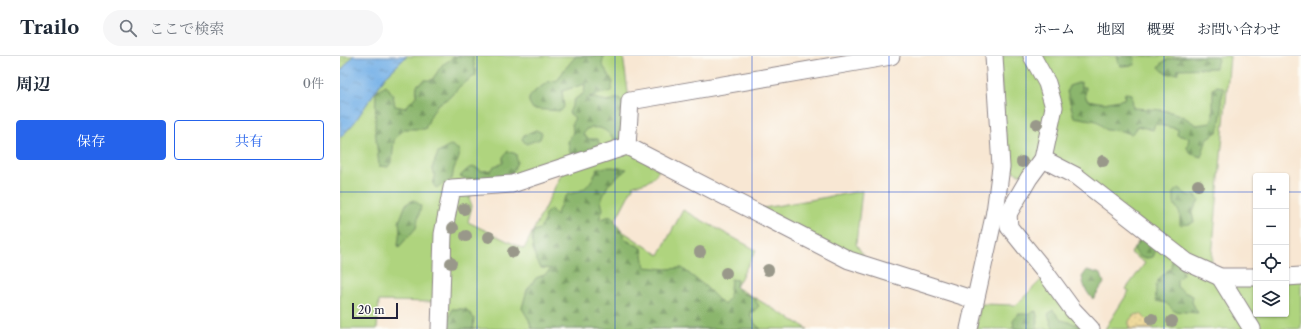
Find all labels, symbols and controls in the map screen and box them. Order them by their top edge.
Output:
search box [103,10,383,46]
text: Trailo [20,16,79,39]
icon: search [117,17,139,39]
text: ここで検索 [149,19,224,38]
text: ホーム [1033,20,1075,38]
text: 地図 [1097,20,1125,38]
text: 概要 [1147,20,1175,38]
text: お問い合わせ [1197,20,1281,38]
text: 周辺 [16,74,50,94]
text: 0件 [303,75,324,91]
button: 保存 [16,120,166,160]
button: 共有 [174,120,324,160]
map controls [1253,173,1289,317]
button: + [1253,173,1289,209]
button: − [1253,209,1289,245]
button: locate [1253,245,1289,281]
button: layers [1253,281,1289,317]
scale bar [352,301,398,320]
text: 20 m [358,303,384,317]

